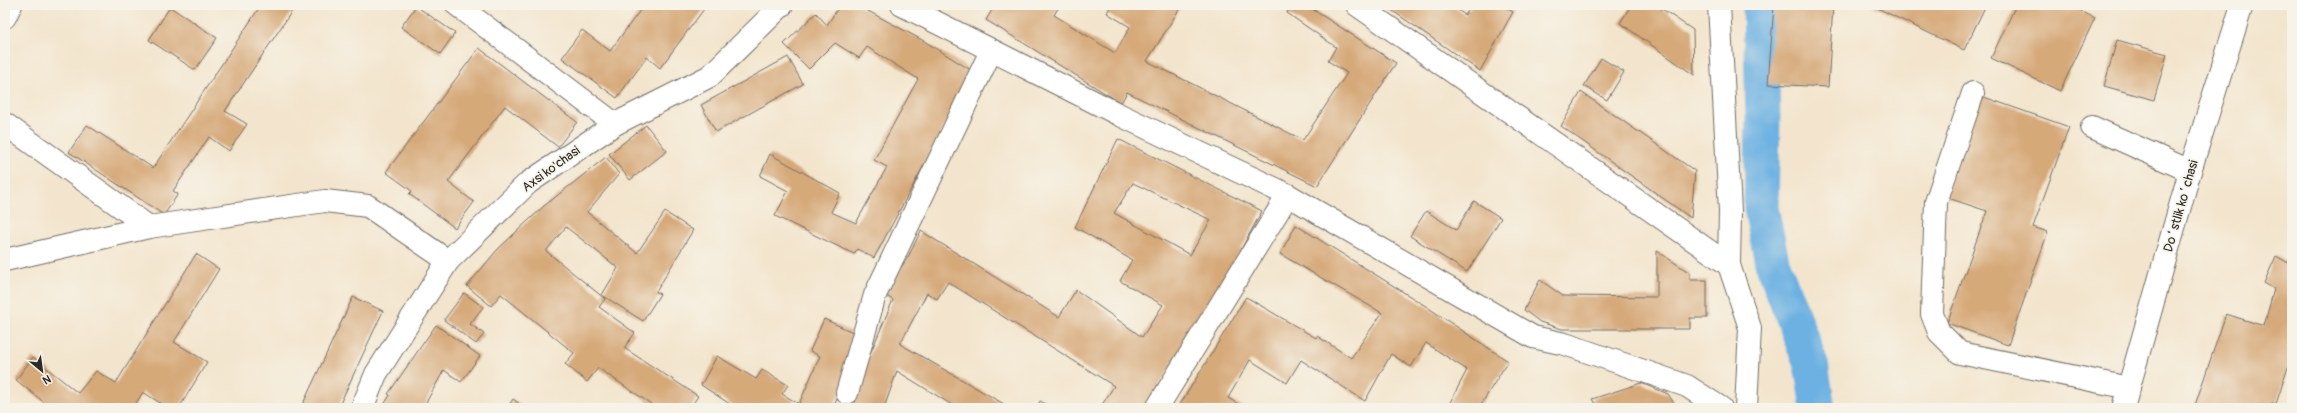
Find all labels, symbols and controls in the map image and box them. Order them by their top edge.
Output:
street label: Axsi ko'chasi [519,143,583,195]
street label: Doʻstlik koʻchasi [2160,158,2202,254]
north arrow [22,351,62,391]
text: N [40,372,53,387]

